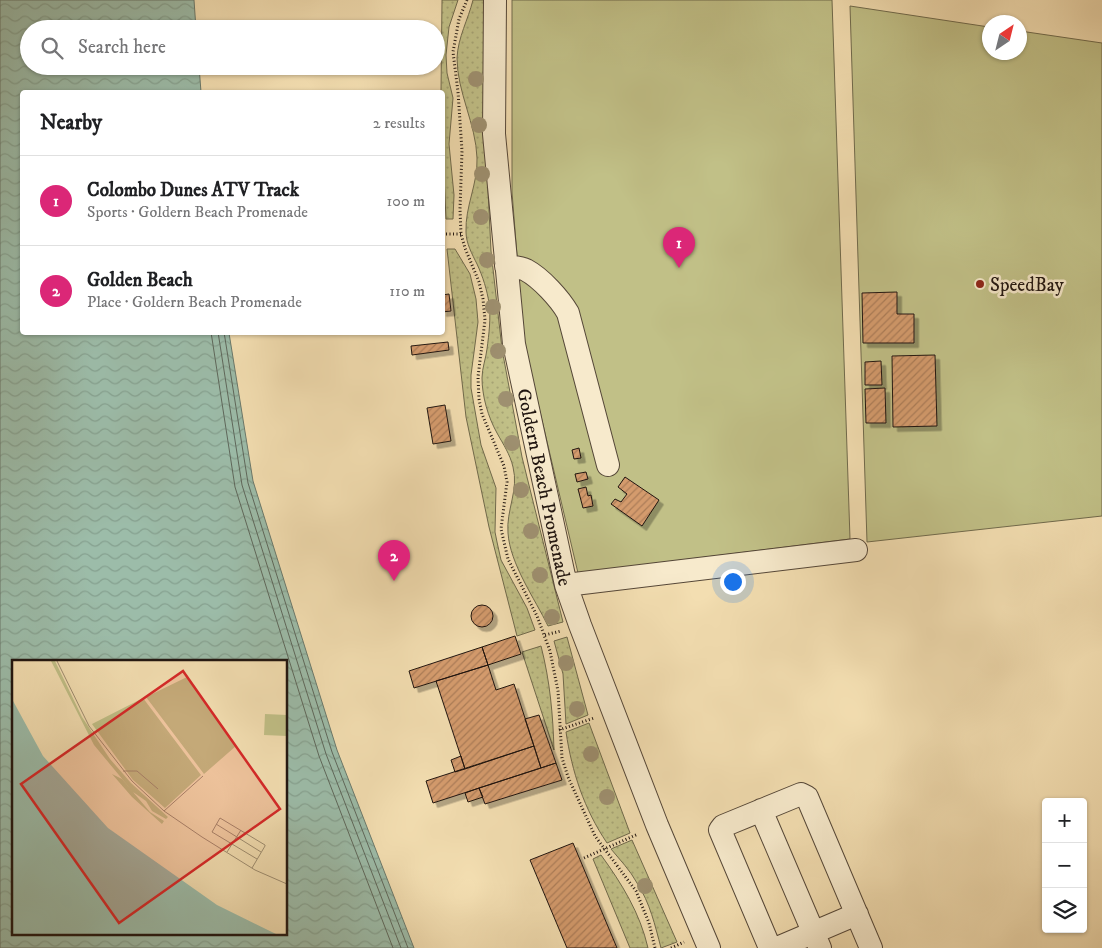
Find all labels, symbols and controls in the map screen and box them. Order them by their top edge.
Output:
north arrow [982,15,1027,60]
search box [20,20,445,75]
icon: search [38,34,66,62]
text: Search here [78,36,166,59]
text: Nearby [40,110,102,136]
text: 2 results [373,113,425,133]
text: Colombo Dunes ATV Track [87,179,299,202]
text: 1 [53,191,59,211]
text: 100 m [387,191,425,211]
text: Sports · Goldern Beach Promenade [87,202,308,222]
pin: 1 [663,227,695,268]
text: Golden Beach [87,269,193,292]
place label: SpeedBay [990,274,1065,297]
marker: SpeedBay [974,278,986,290]
text: 2 [52,281,60,301]
text: 110 m [389,281,425,301]
text: Place · Goldern Beach Promenade [87,292,302,312]
street label: Goldern Beach Promenade [511,386,576,588]
pin: 2 [378,540,410,581]
your location [720,569,746,595]
inset map [12,660,288,936]
map controls [1042,798,1087,933]
button: + [1042,798,1087,843]
button: − [1042,843,1087,888]
button: layers [1042,888,1087,933]

